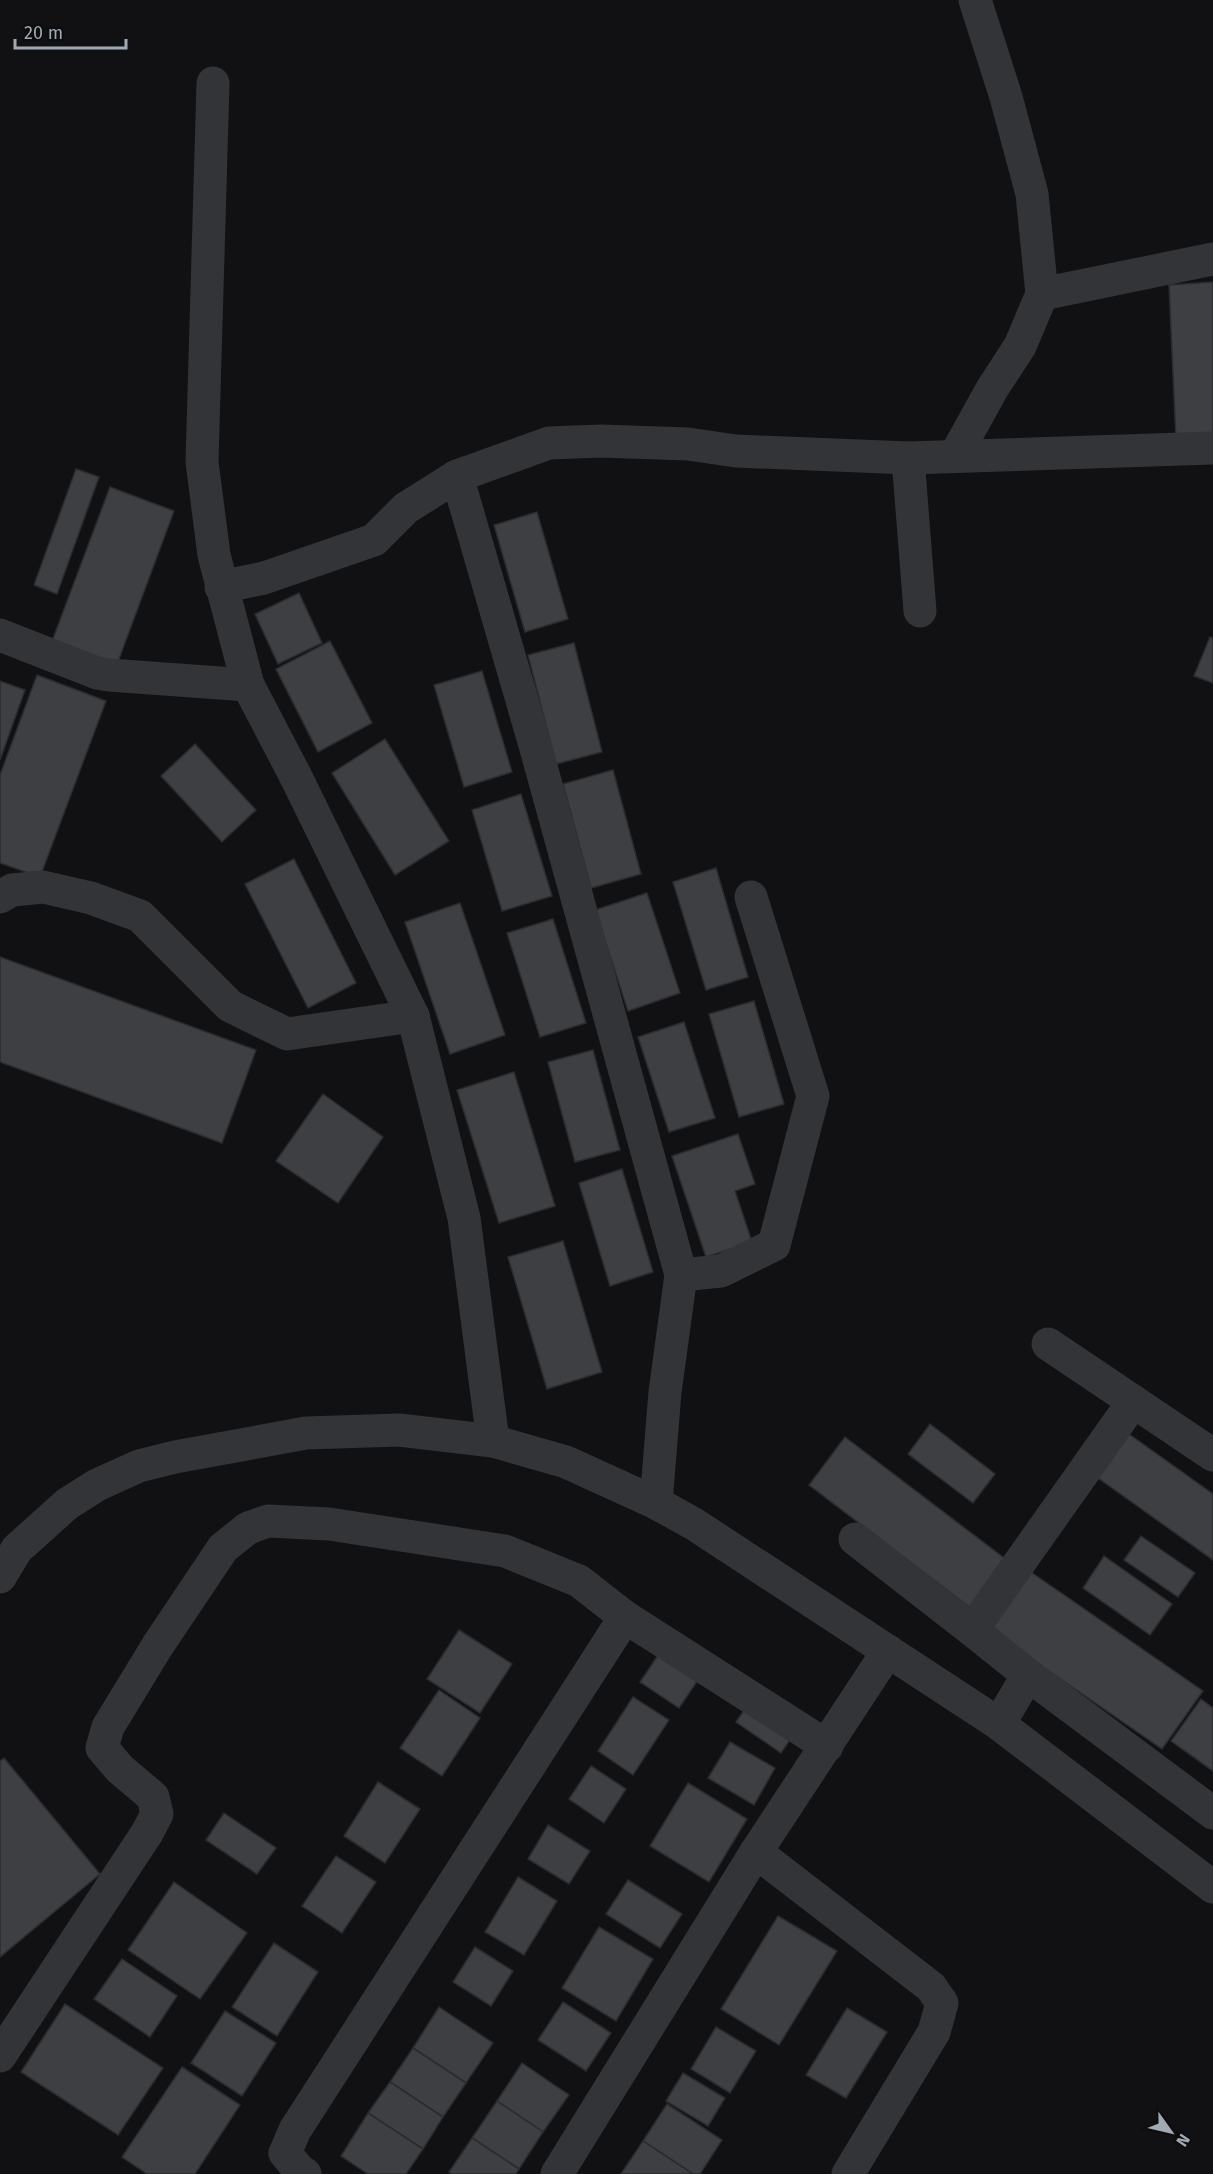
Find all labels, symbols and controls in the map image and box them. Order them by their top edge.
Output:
scale bar [15,12,126,50]
text: 20 m [24,22,63,44]
north arrow [1141,2102,1201,2162]
text: N [1172,2130,1194,2150]

